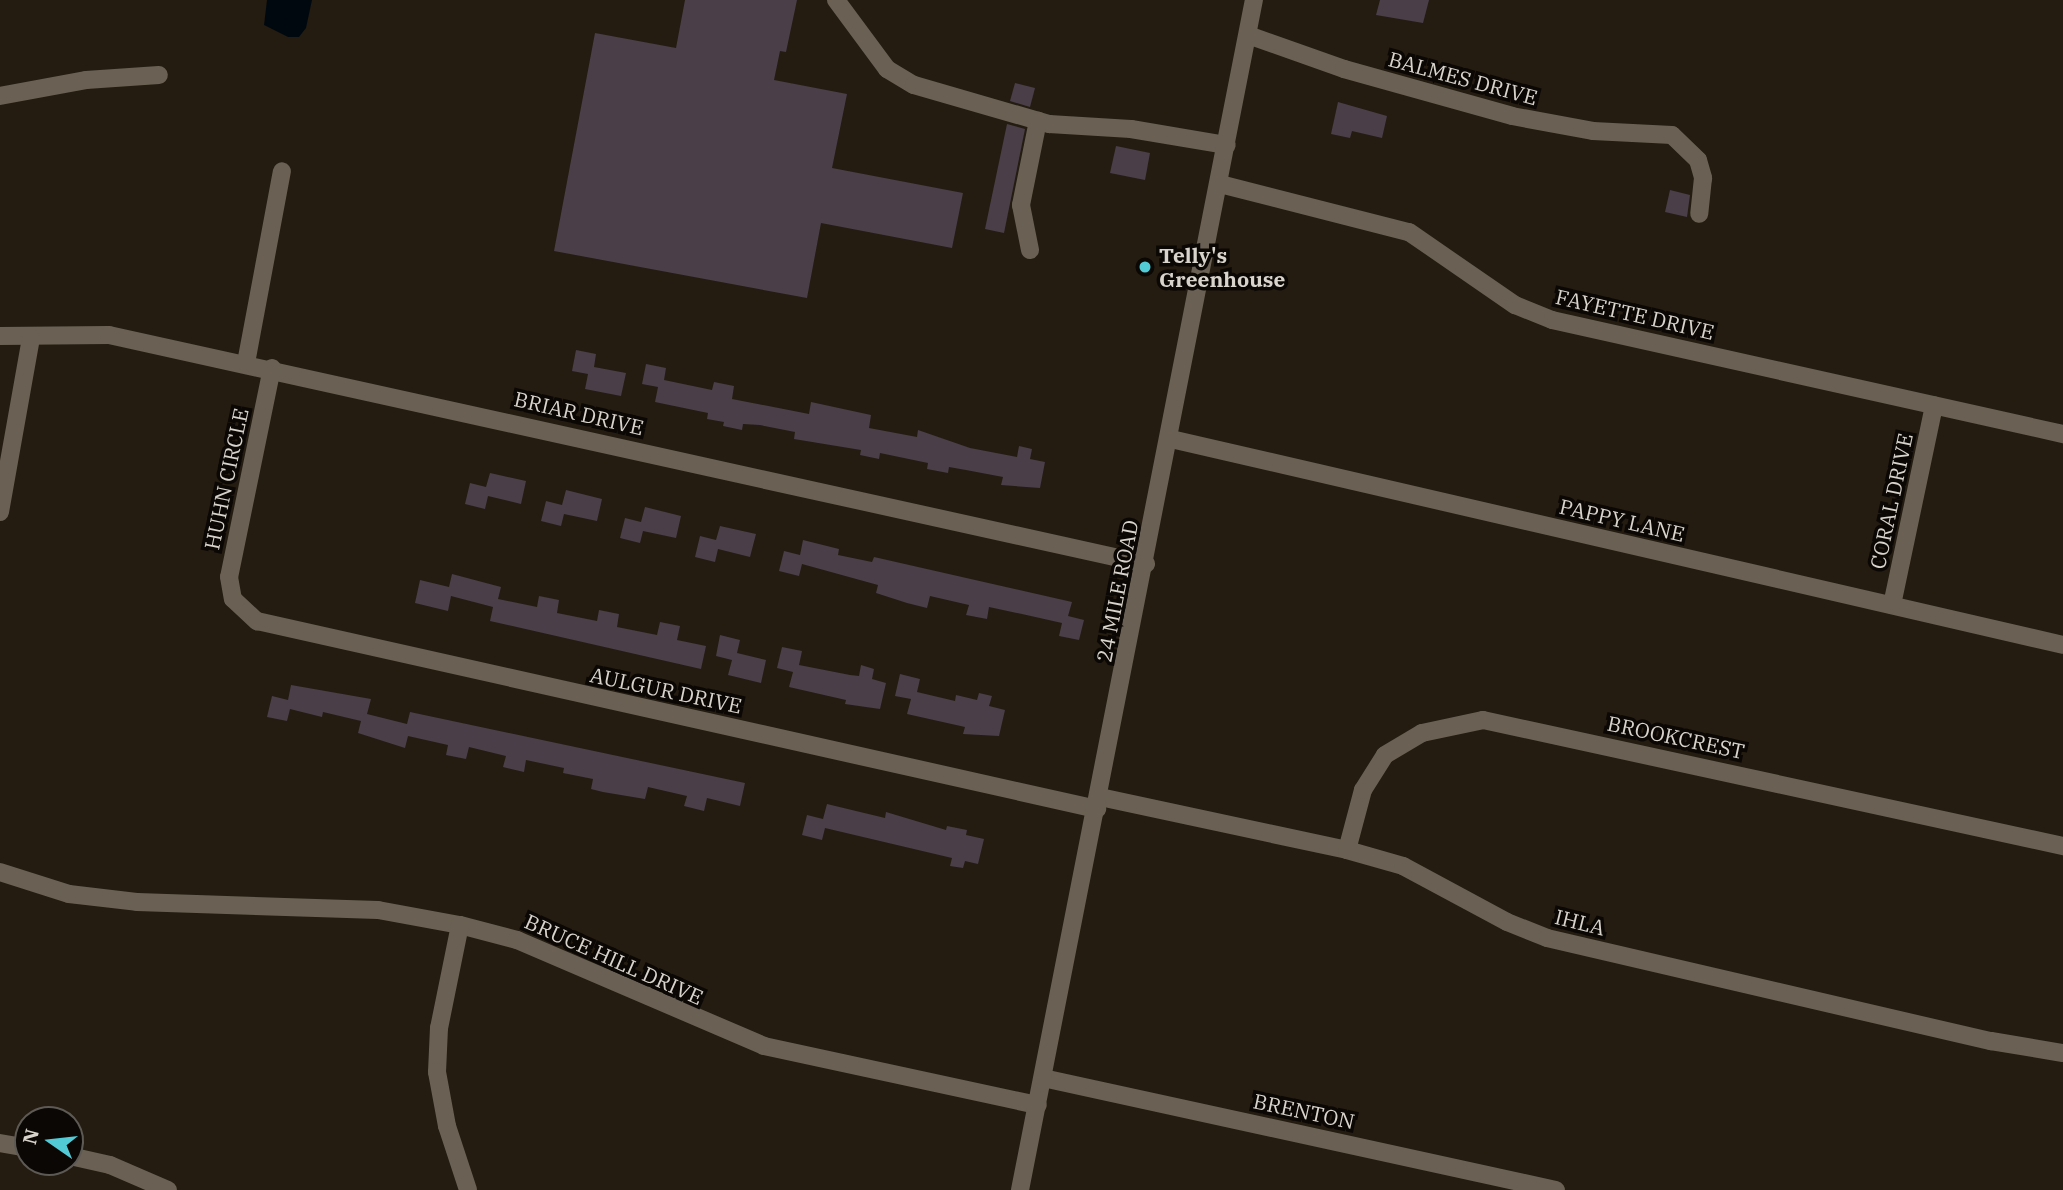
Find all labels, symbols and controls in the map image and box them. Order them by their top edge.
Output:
street label: BALMES DRIVE [1386,46,1540,110]
place label: Telly's Greenhouse [1159,242,1285,292]
marker: Telly's Greenhouse [1137,259,1153,275]
street label: FAYETTE DRIVE [1553,284,1717,344]
street label: BRIAR DRIVE [512,386,646,440]
street label: HUHN CIRCLE [199,406,253,552]
street label: CORAL DRIVE [1864,431,1918,571]
street label: PAPPY LANE [1557,493,1687,547]
street label: 24 MILE ROAD [1091,518,1143,664]
street label: AULGUR DRIVE [588,662,744,718]
street label: BROOKCREST [1605,710,1747,764]
street label: IHLA [1552,904,1608,940]
street label: BRUCE HILL DRIVE [521,908,707,1010]
street label: BRENTON [1251,1088,1357,1134]
north arrow [14,1106,84,1176]
text: N [17,1126,44,1147]

